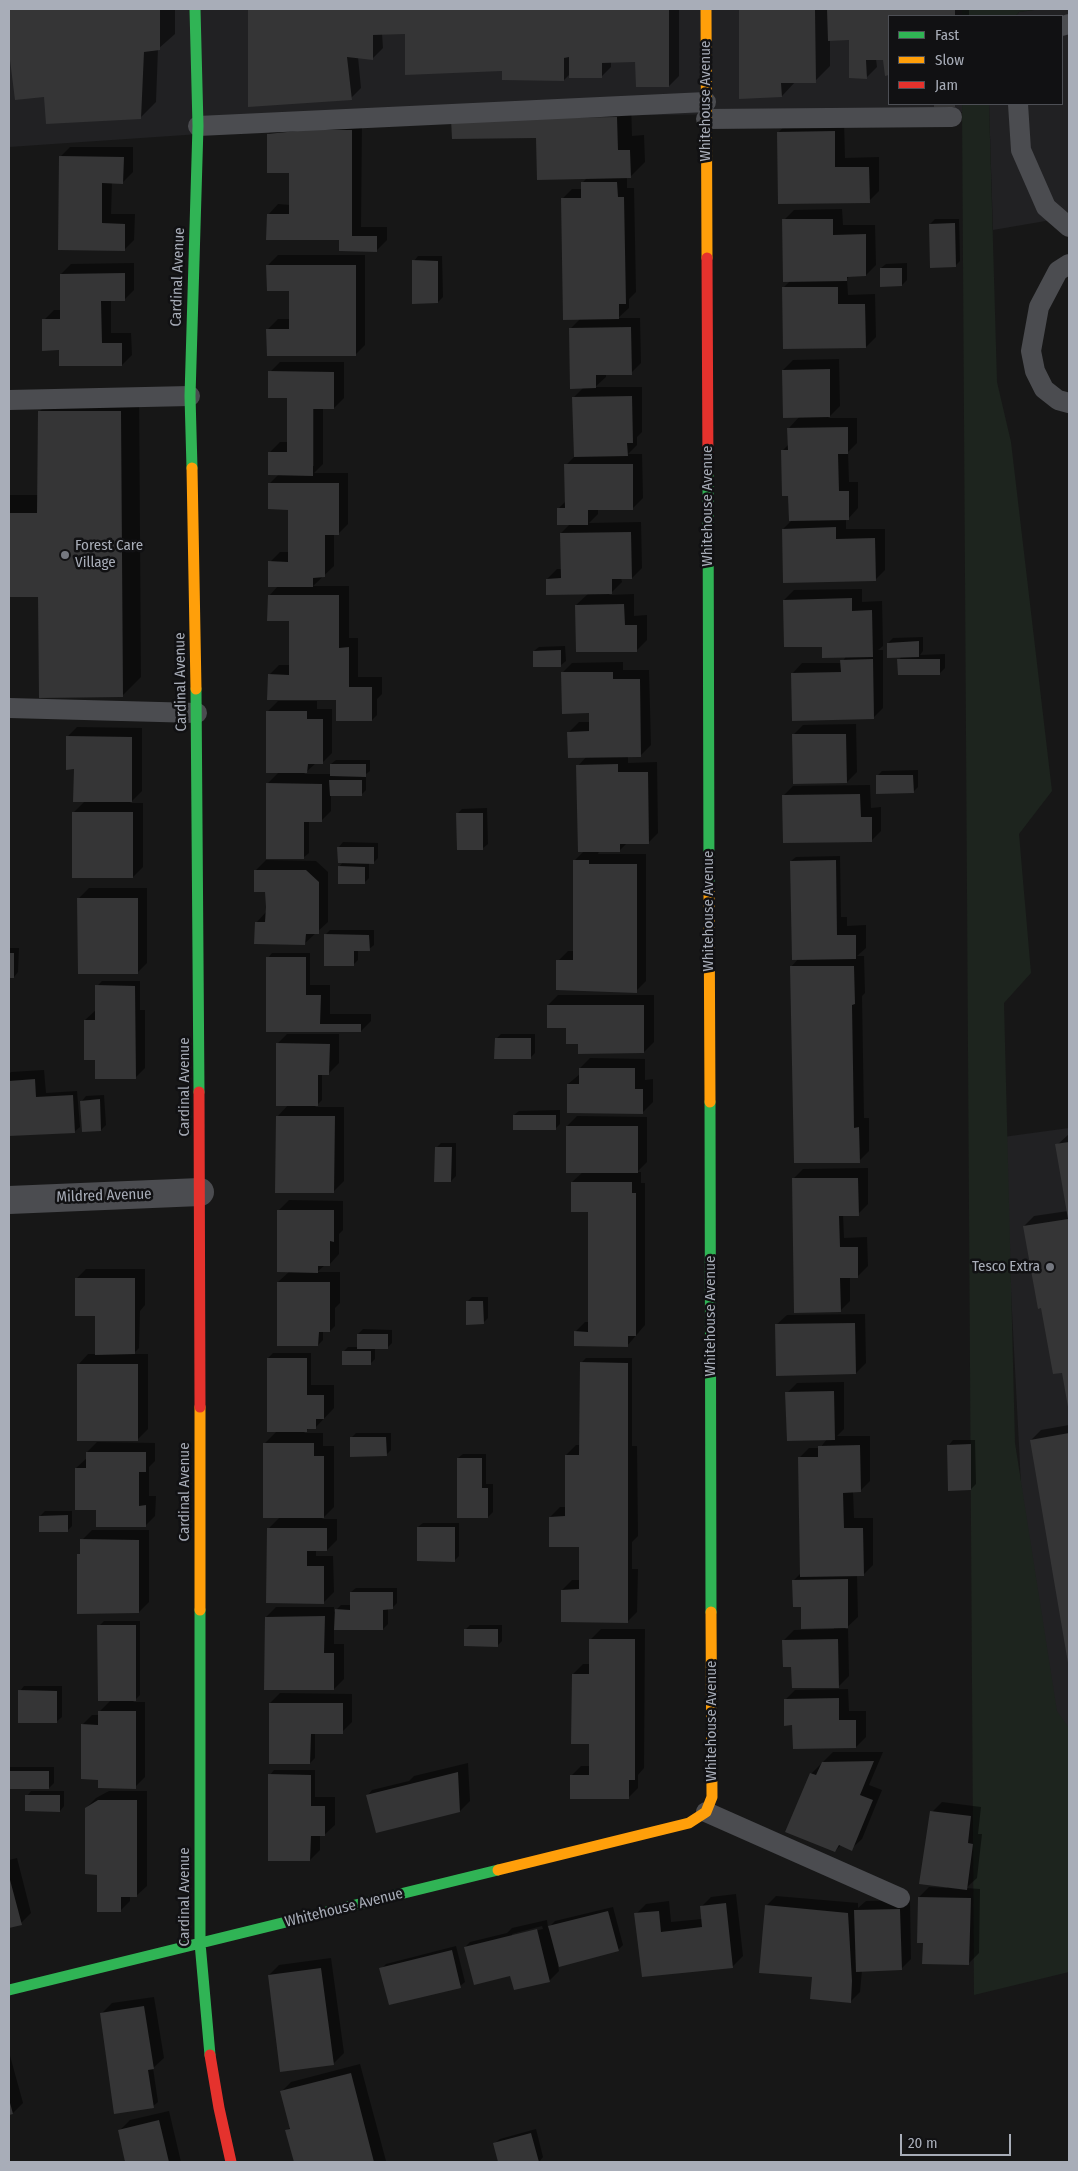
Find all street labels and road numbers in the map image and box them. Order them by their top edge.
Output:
street label: Whitehouse Avenue [697,40,715,162]
street label: Cardinal Avenue [167,227,189,327]
street label: Whitehouse Avenue [699,445,717,567]
street label: Cardinal Avenue [171,632,191,732]
street label: Whitehouse Avenue [700,850,718,972]
street label: Cardinal Avenue [176,1037,194,1137]
street label: Mildred Avenue [56,1185,152,1207]
street label: Whitehouse Avenue [702,1255,720,1377]
street label: Cardinal Avenue [176,1442,194,1542]
street label: Whitehouse Avenue [703,1660,721,1782]
street label: Cardinal Avenue [176,1847,194,1947]
street label: Whitehouse Avenue [283,1885,405,1931]

